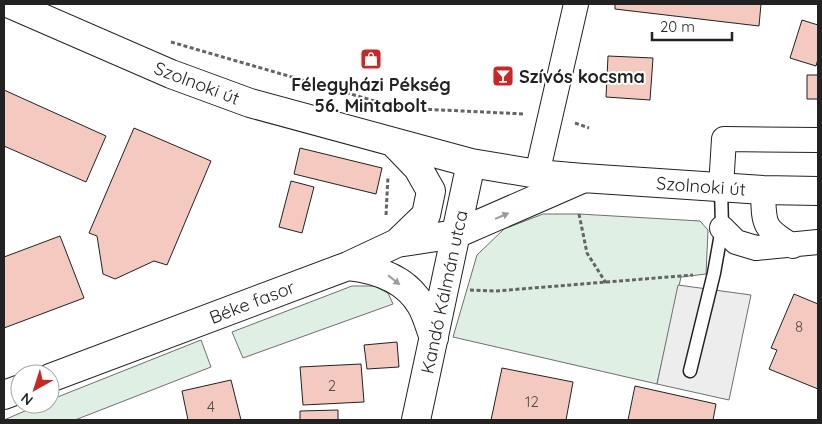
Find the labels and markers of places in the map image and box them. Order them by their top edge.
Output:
shop icon: Félegyházi Pékség 56. Mintabolt [359,47,383,71]
bar icon: Szívós kocsma [491,64,515,88]
place label: Szívós kocsma [519,65,645,88]
place label: Félegyházi Pékség 56. Mintabolt [291,73,451,117]

